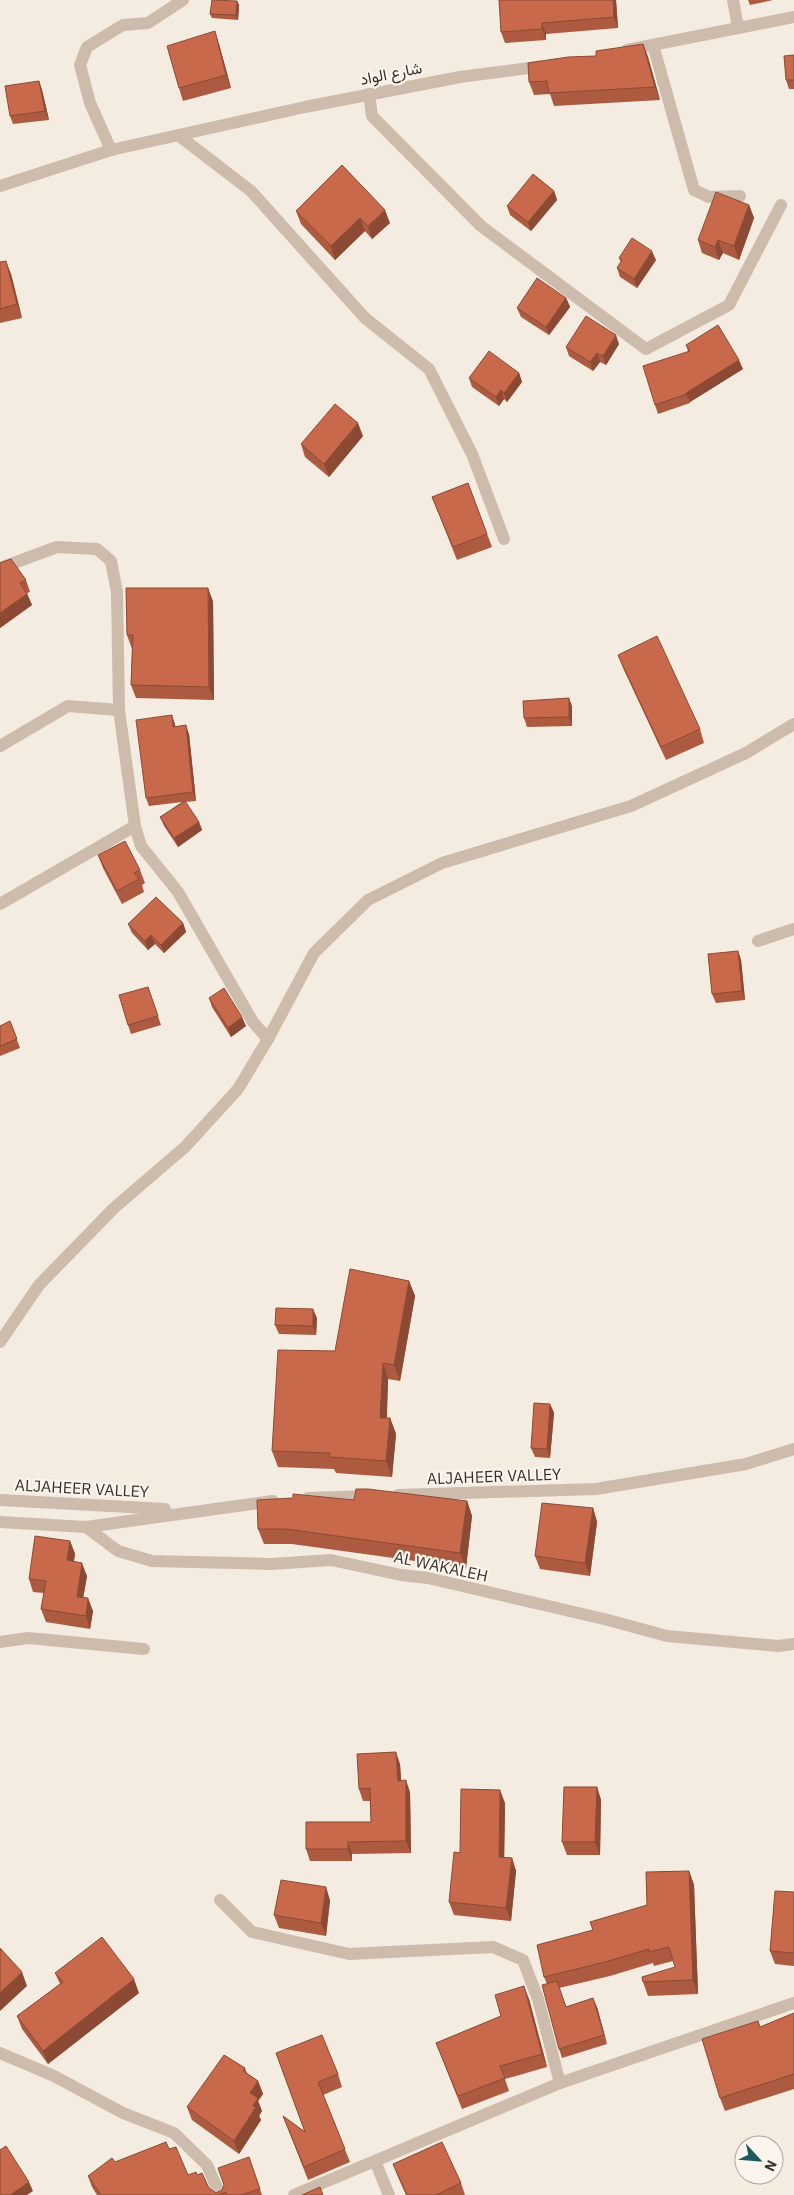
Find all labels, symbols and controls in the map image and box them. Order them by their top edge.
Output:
street label: شارع الواد [358,57,424,91]
street label: ALJAHEER VALLEY [426,1464,562,1488]
street label: ALJAHEER VALLEY [14,1474,150,1502]
street label: AL WAKALEH [392,1546,490,1586]
north arrow [734,2135,784,2185]
text: N [760,2157,781,2174]

